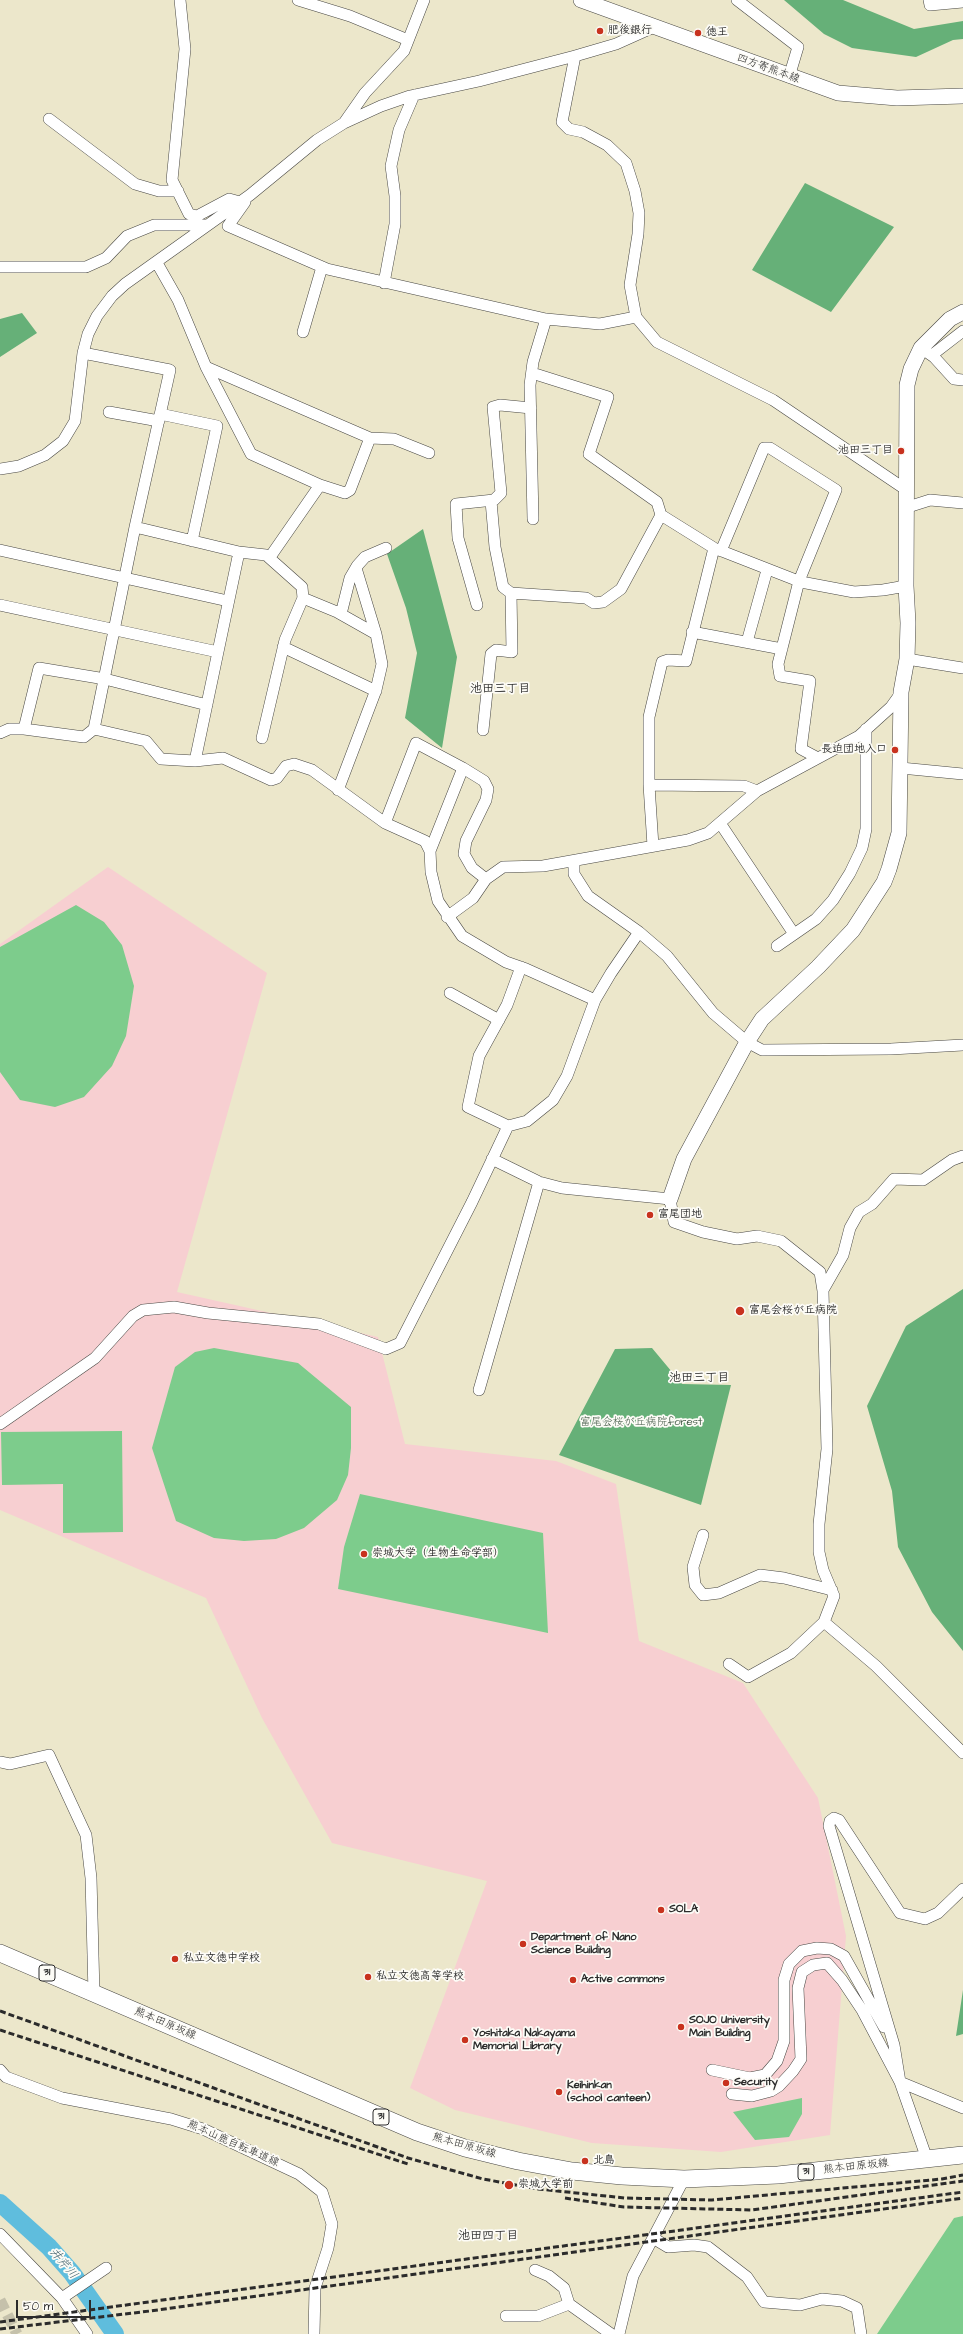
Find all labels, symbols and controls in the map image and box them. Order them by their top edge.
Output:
place label: 肥後銀行 [608,24,652,38]
marker: 肥後銀行 [595,26,605,36]
place label: 徳王 [706,26,728,40]
marker: 徳王 [693,28,703,38]
street label: 四方寄熊本線 [735,52,801,86]
place label: 池田三丁目 [838,444,893,458]
marker: 池田三丁目 [896,446,906,456]
district label: 池田三丁目 [470,682,530,696]
place label: 長迫団地入口 [821,743,887,757]
marker: 長迫団地入口 [890,745,900,755]
place label: 富尾団地 [658,1208,702,1222]
marker: 富尾団地 [645,1210,655,1220]
place label: 富尾会桜が丘病院 [749,1304,837,1318]
marker: 富尾会桜が丘病院 [734,1305,746,1317]
district label: 池田三丁目 [669,1371,729,1385]
park label: 富尾会桜が丘病院forest [580,1416,702,1430]
place label: 崇城大学（生物生命学部） [372,1547,504,1561]
marker: 崇城大学（生物生命学部） [359,1549,369,1559]
place label: SOLA [669,1903,698,1917]
marker: SOLA [656,1905,666,1915]
place label: Department of Nano Science Building [531,1931,636,1957]
marker: Department of Nano Science Building [518,1939,528,1949]
place label: 私立文徳中学校 [183,1952,260,1966]
marker: 私立文徳中学校 [170,1954,180,1964]
road number: 31 [39,1965,55,1981]
place label: 私立文徳高等学校 [376,1970,464,1984]
marker: 私立文徳高等学校 [363,1972,373,1982]
place label: Active commons [581,1973,665,1987]
marker: Active commons [568,1975,578,1985]
street label: 熊本田原坂線 [132,2005,198,2043]
place label: SOJO University Main Building [689,2014,770,2040]
marker: SOJO University Main Building [676,2022,686,2032]
place label: Yoshitaka Nakayama Memorial Library [473,2027,575,2053]
marker: Yoshitaka Nakayama Memorial Library [460,2035,470,2045]
place label: Security [734,2076,778,2090]
marker: Security [721,2078,731,2088]
place label: Keihinkan (school canteen) [567,2079,650,2105]
marker: Keihinkan (school canteen) [554,2087,564,2097]
road number: 31 [373,2109,389,2125]
street label: 熊本山鹿自転車道線 [185,2118,281,2170]
street label: 熊本田原坂線 [430,2131,498,2161]
place label: 北島 [593,2154,615,2168]
marker: 北島 [580,2156,590,2166]
street label: 熊本田原坂線 [822,2157,890,2177]
road number: 31 [798,2164,814,2180]
place label: 崇城大学前 [518,2178,573,2192]
marker: 崇城大学前 [503,2179,515,2191]
district label: 池田四丁目 [458,2229,518,2243]
water label: 井芹川 [46,2246,80,2282]
scale bar [18,2292,93,2318]
text: 50 m [23,2298,53,2315]

